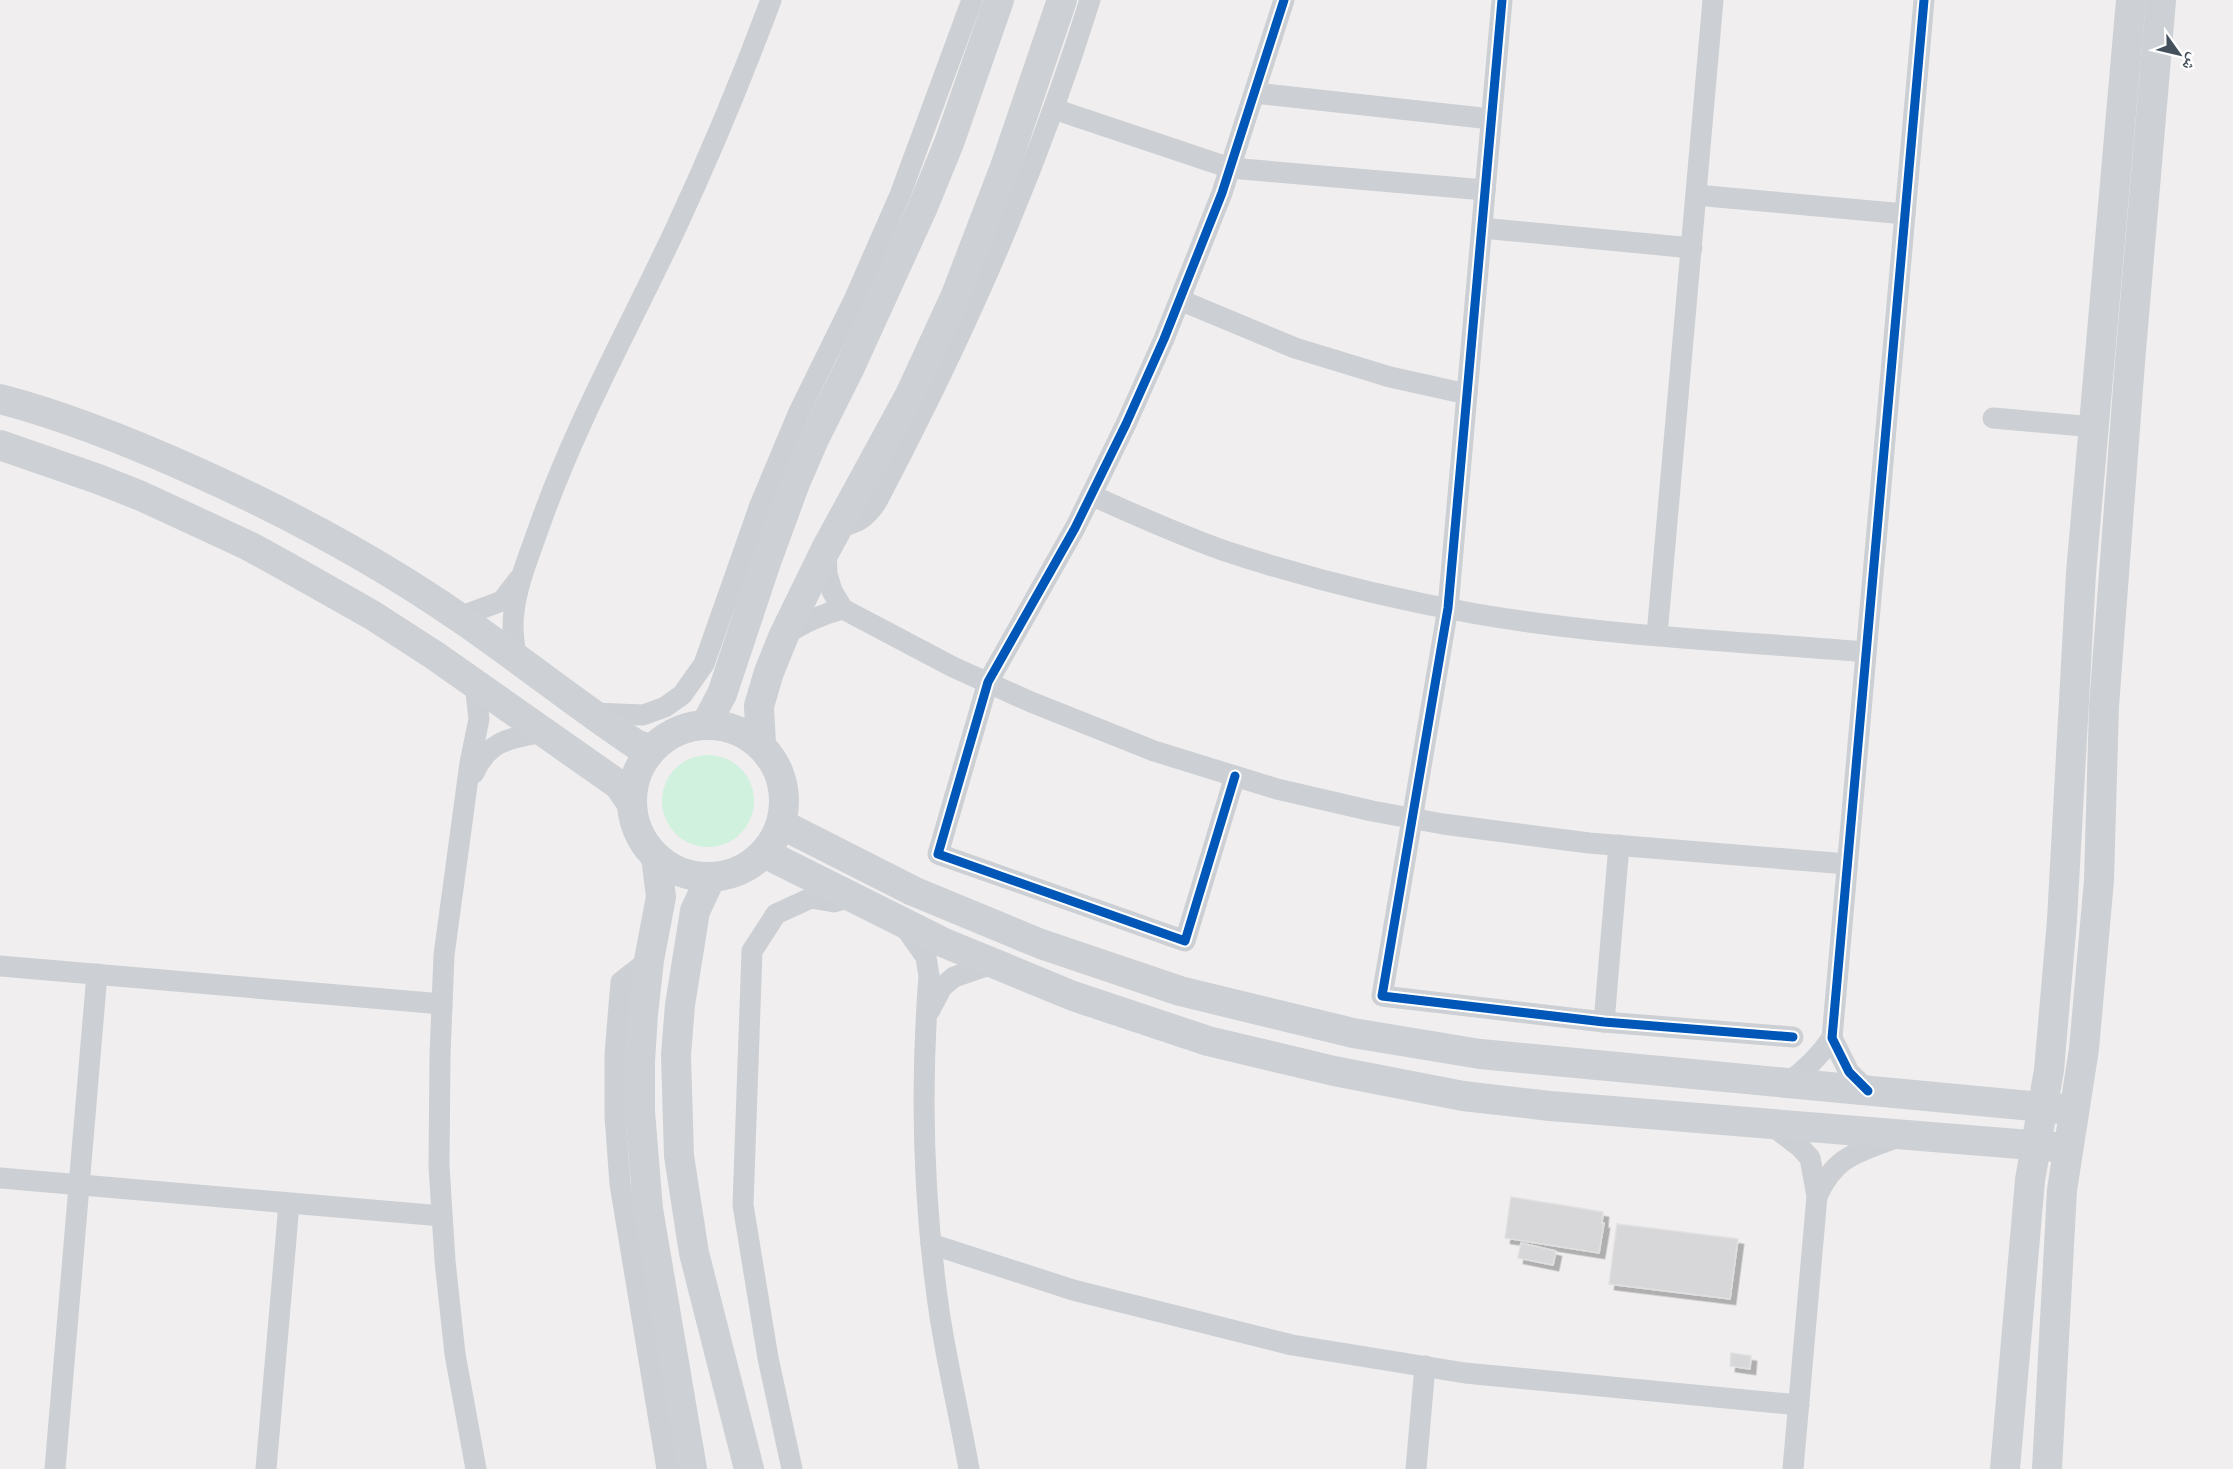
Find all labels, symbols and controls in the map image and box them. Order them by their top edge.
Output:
north arrow [2149,24,2209,84]
text: ش [2178,50,2204,74]

